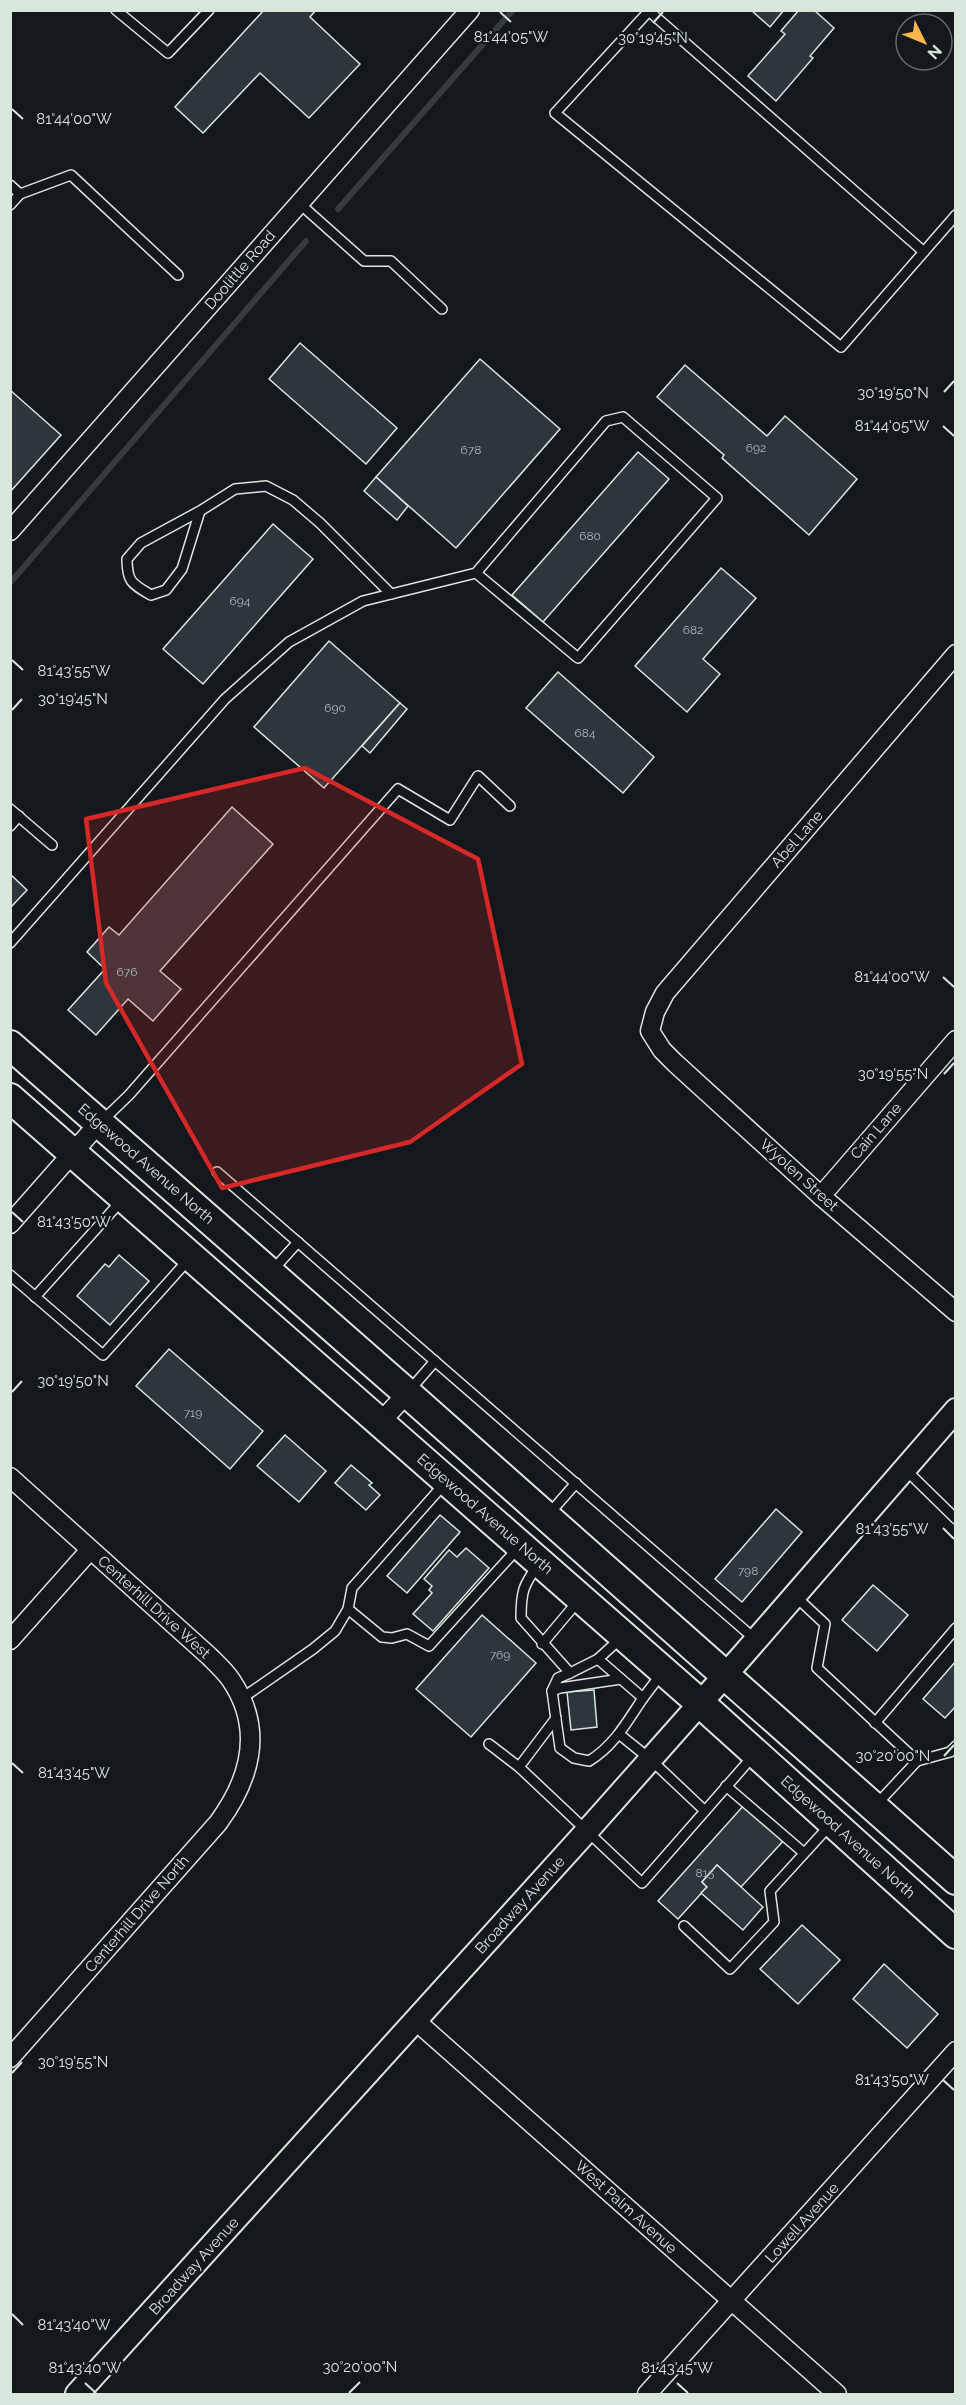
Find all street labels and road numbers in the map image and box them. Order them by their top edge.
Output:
street label: Doolittle Road [201,227,279,313]
street label: Abel Lane [767,806,827,871]
street label: Cain Lane [847,1099,905,1163]
street label: Edgewood Avenue North [74,1100,218,1228]
street label: Wyolen Street [756,1135,842,1215]
street label: Edgewood Avenue North [413,1450,557,1578]
street label: Centerhill Drive West [94,1552,214,1662]
street label: Edgewood Avenue North [777,1772,919,1902]
street label: Centerhill Drive North [81,1852,193,1976]
street label: Broadway Avenue [471,1852,569,1958]
street label: West Palm Avenue [571,2157,681,2258]
street label: Lowell Avenue [761,2179,843,2267]
street label: Broadway Avenue [145,2213,243,2319]

